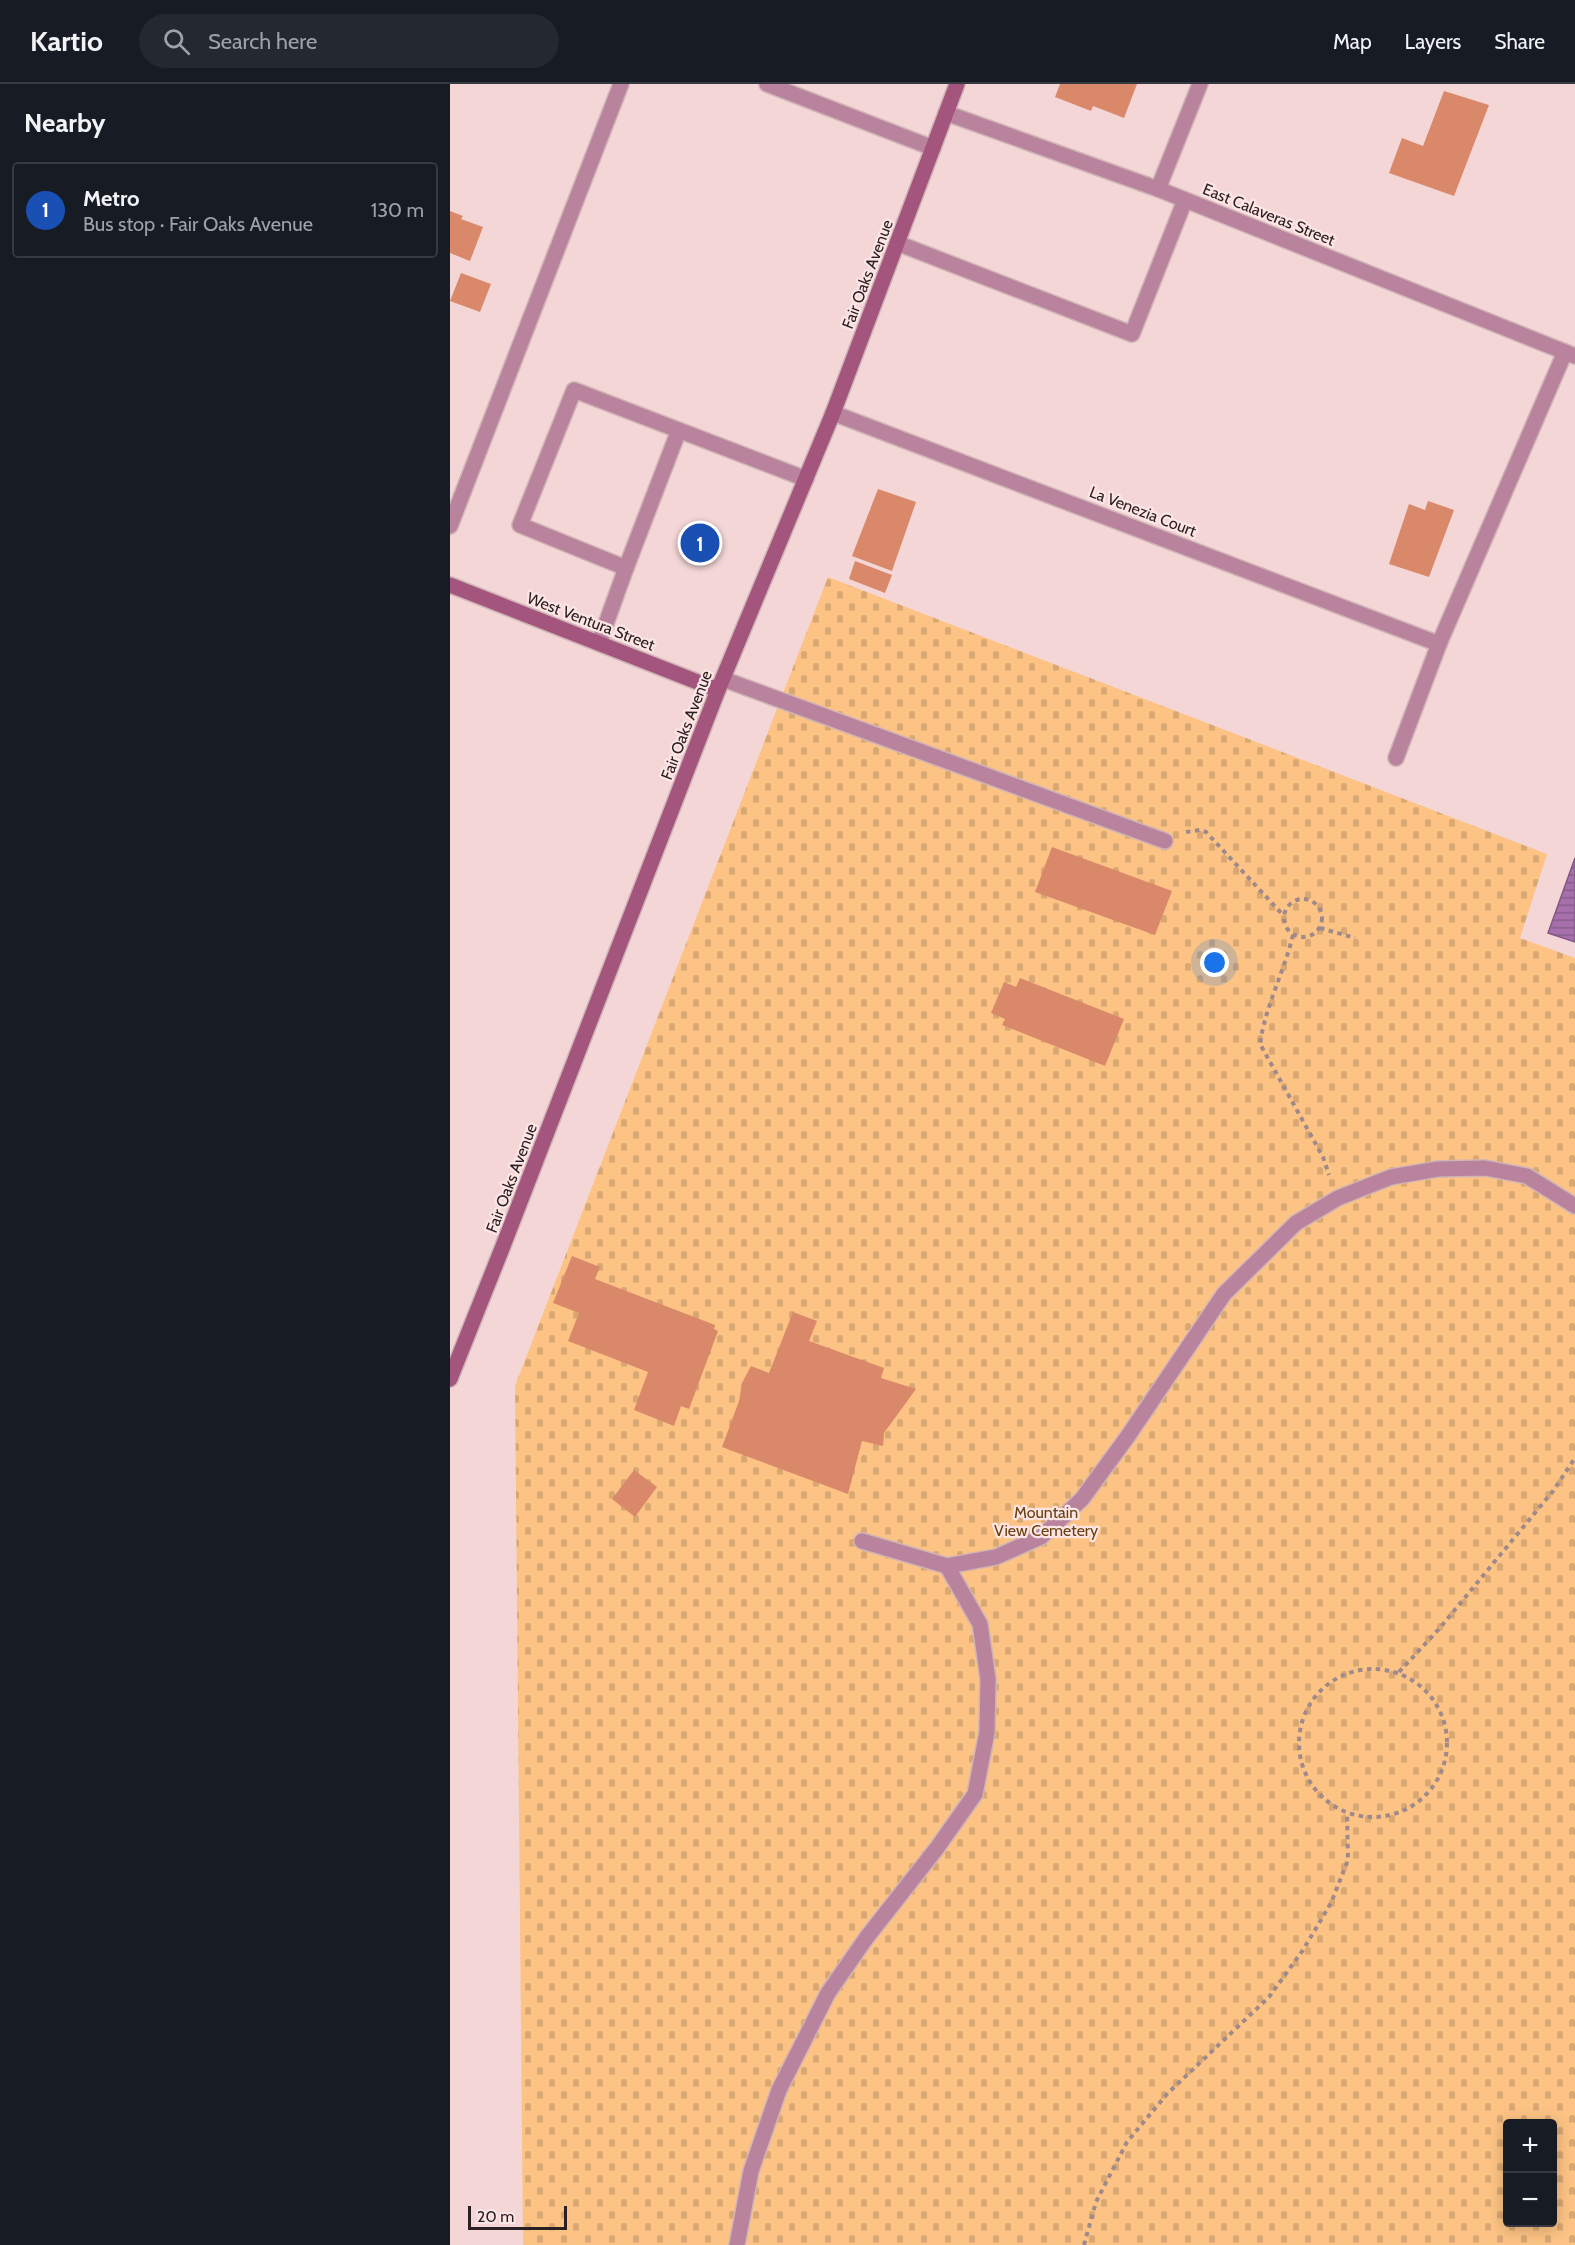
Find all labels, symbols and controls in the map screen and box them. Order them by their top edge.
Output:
search box [139,14,559,68]
text: Kartio [30,24,103,58]
icon: search [160,25,193,58]
text: Search here [208,28,317,55]
text: Map [1333,29,1372,54]
text: Layers [1405,29,1461,54]
text: Share [1494,29,1545,54]
text: Nearby [24,107,105,139]
street label: East Calaveras Street [1200,179,1338,250]
text: Metro [83,185,140,212]
text: 1 [42,198,49,222]
text: 130 m [371,198,424,222]
text: Bus stop · Fair Oaks Avenue [83,212,313,236]
street label: Fair Oaks Avenue [838,217,897,331]
street label: La Venezia Court [1087,482,1199,541]
pin: 1 [680,520,720,566]
street label: West Ventura Street [524,588,658,655]
street label: Fair Oaks Avenue [657,668,716,782]
your location [1200,948,1229,977]
street label: Fair Oaks Avenue [482,1121,541,1235]
park label: Mountain View Cemetery [994,1503,1098,1540]
map controls [1503,2119,1557,2227]
button: + [1503,2119,1557,2173]
button: − [1503,2173,1557,2227]
scale bar [468,2203,567,2230]
text: 20 m [477,2207,514,2226]

